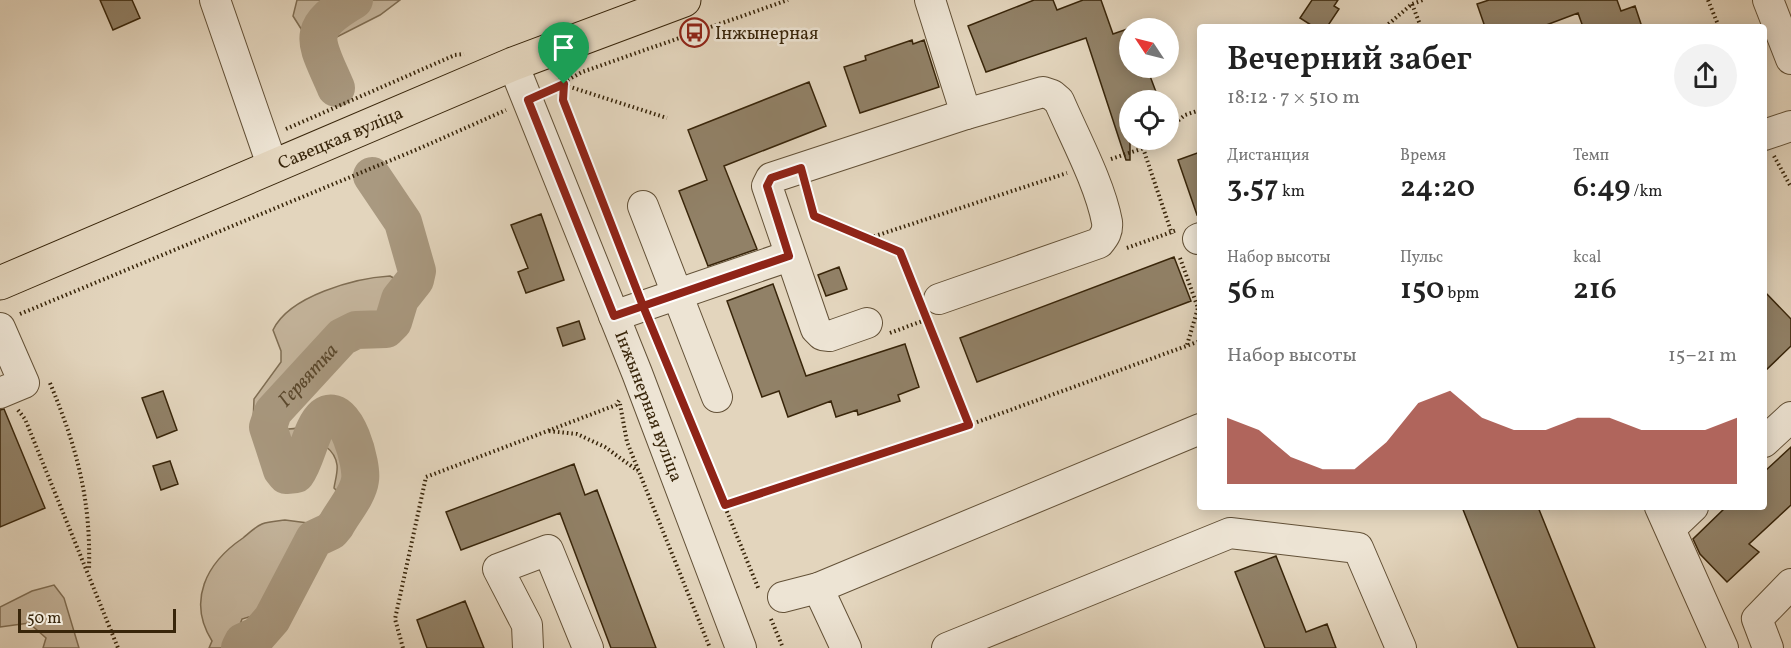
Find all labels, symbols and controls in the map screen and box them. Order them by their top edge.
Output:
bus stop icon: Інжынерная [678,17,710,49]
north arrow [1119,18,1179,78]
map controls [1119,18,1179,150]
pin [538,22,589,84]
place label: Інжынерная [715,22,818,47]
icon: arrive [547,31,580,64]
text: Вечерний забег [1227,38,1472,84]
button: share [1674,44,1737,107]
text: 18:12 · 7 × 510 m [1227,84,1360,112]
button: locate [1119,90,1179,150]
street label: Савецкая вуліца [274,101,408,177]
text: Дистанция [1227,145,1309,167]
text: Время [1400,145,1446,167]
text: Темп [1573,145,1609,167]
text: 3.57 [1227,167,1279,209]
text: 24:20 [1400,167,1475,209]
text: 6:49 [1573,167,1630,209]
text: km [1279,181,1305,203]
text: /km [1630,181,1662,203]
text: Набор высоты [1227,247,1331,269]
text: Пульс [1400,247,1443,269]
text: kcal [1573,247,1601,269]
text: 56 [1227,269,1257,311]
text: 150 [1400,269,1444,311]
text: 216 [1573,269,1617,311]
text: m [1257,283,1275,305]
text: bpm [1444,283,1480,305]
street label: Інжынерная вуліца [607,327,688,486]
water label: Гервятка [272,338,345,414]
text: Набор высоты [1227,342,1357,370]
text: 15–21 m [1668,342,1737,370]
scale bar [18,606,176,634]
text: 50 m [27,608,61,630]

